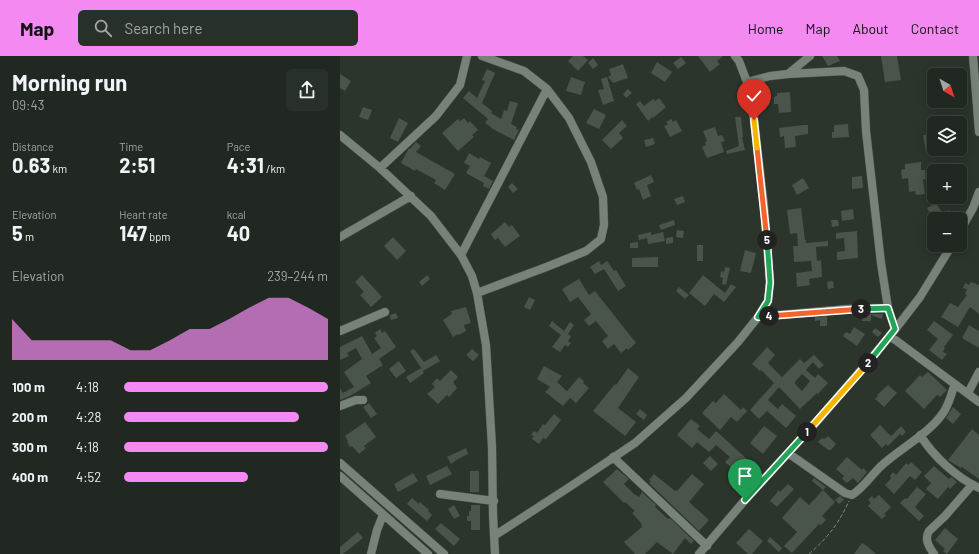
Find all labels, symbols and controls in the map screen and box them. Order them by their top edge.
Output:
search box [78,10,358,46]
text: Map [20,17,54,40]
icon: search [92,17,114,39]
text: Search here [124,19,202,37]
text: Home [748,20,784,37]
text: Map [806,20,830,37]
text: About [852,20,889,37]
text: Contact [911,20,959,37]
north arrow [927,68,967,108]
map controls [927,68,967,252]
text: Morning run [12,69,127,95]
button: share [286,69,328,111]
pin [737,79,771,120]
icon: check [743,85,765,107]
text: 09:43 [12,97,44,113]
button: layers [927,116,967,156]
text: Distance [12,140,54,153]
text: Time [119,140,143,153]
text: Pace [227,140,250,153]
text: 0.63 [12,153,50,177]
text: 2:51 [119,153,155,177]
text: 4:31 [227,153,264,177]
text: km [50,162,67,175]
text: /km [264,162,285,175]
button: + [927,164,967,204]
text: Elevation [12,208,56,221]
text: Heart rate [119,208,168,221]
text: kcal [227,208,246,221]
button: − [927,212,967,252]
text: 5 [12,221,23,245]
text: 147 [119,221,147,245]
text: 40 [227,221,250,245]
text: m [23,230,34,243]
text: bpm [147,230,170,243]
pin: 5 [757,230,777,250]
text: 5 [764,233,770,246]
text: Elevation [12,268,64,284]
text: 239–244 m [267,268,328,284]
pin: 3 [851,299,871,319]
text: 3 [858,302,864,315]
pin: 4 [759,306,779,326]
text: 4 [766,309,772,322]
pin: 2 [858,353,878,373]
text: 2 [865,356,871,369]
text: 100 m [12,379,45,395]
text: 4:18 [76,379,99,395]
text: 200 m [12,409,48,425]
text: 4:28 [76,409,101,425]
pin: 1 [797,422,817,442]
text: 1 [805,425,809,438]
text: 300 m [12,439,47,455]
text: 4:18 [76,439,99,455]
pin [728,459,762,500]
icon: arrive [734,465,756,487]
text: 400 m [12,469,48,485]
text: 4:52 [76,469,101,485]

